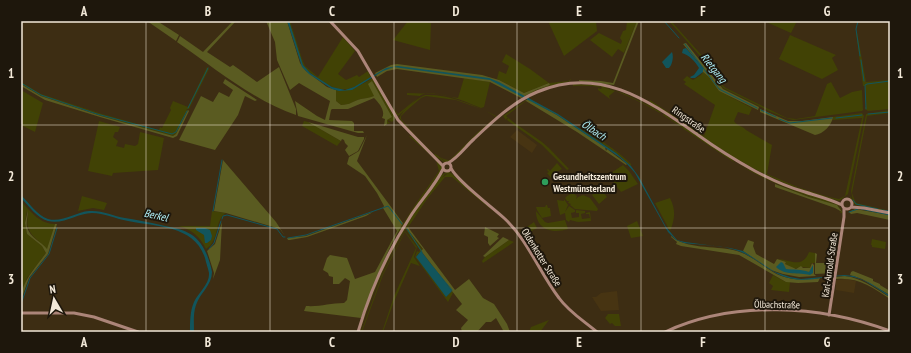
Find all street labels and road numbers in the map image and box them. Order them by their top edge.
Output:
street label: Ringstraße [670,103,708,136]
street label: Oldenkotter Straße [519,226,565,289]
street label: Karl-Arnold-Straße [819,232,840,298]
street label: Ölbachstraße [754,298,800,311]

